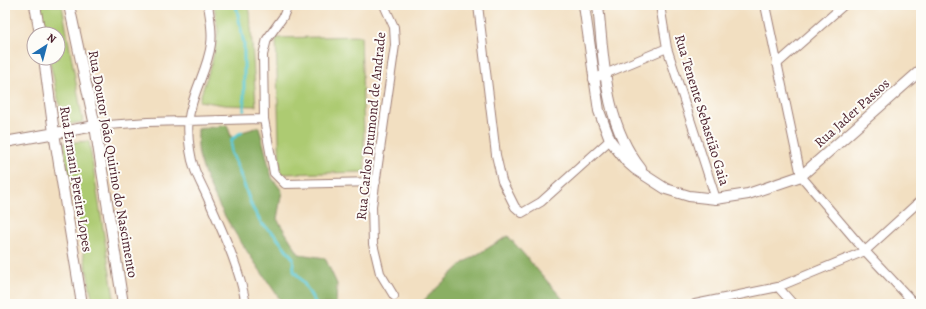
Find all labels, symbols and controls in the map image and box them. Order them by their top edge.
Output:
north arrow [26,26,66,66]
text: N [44,30,59,47]
street label: Rua Carlos Drumond de Andrade [352,31,390,221]
street label: Rua Tenente Sebastião Gaia [670,32,734,188]
street label: Rua Doutor João Quirino do Nascimento [84,49,142,279]
street label: Rua Jader Passos [810,74,894,152]
street label: Rua Ermani Pereira Lopes [55,105,97,253]

